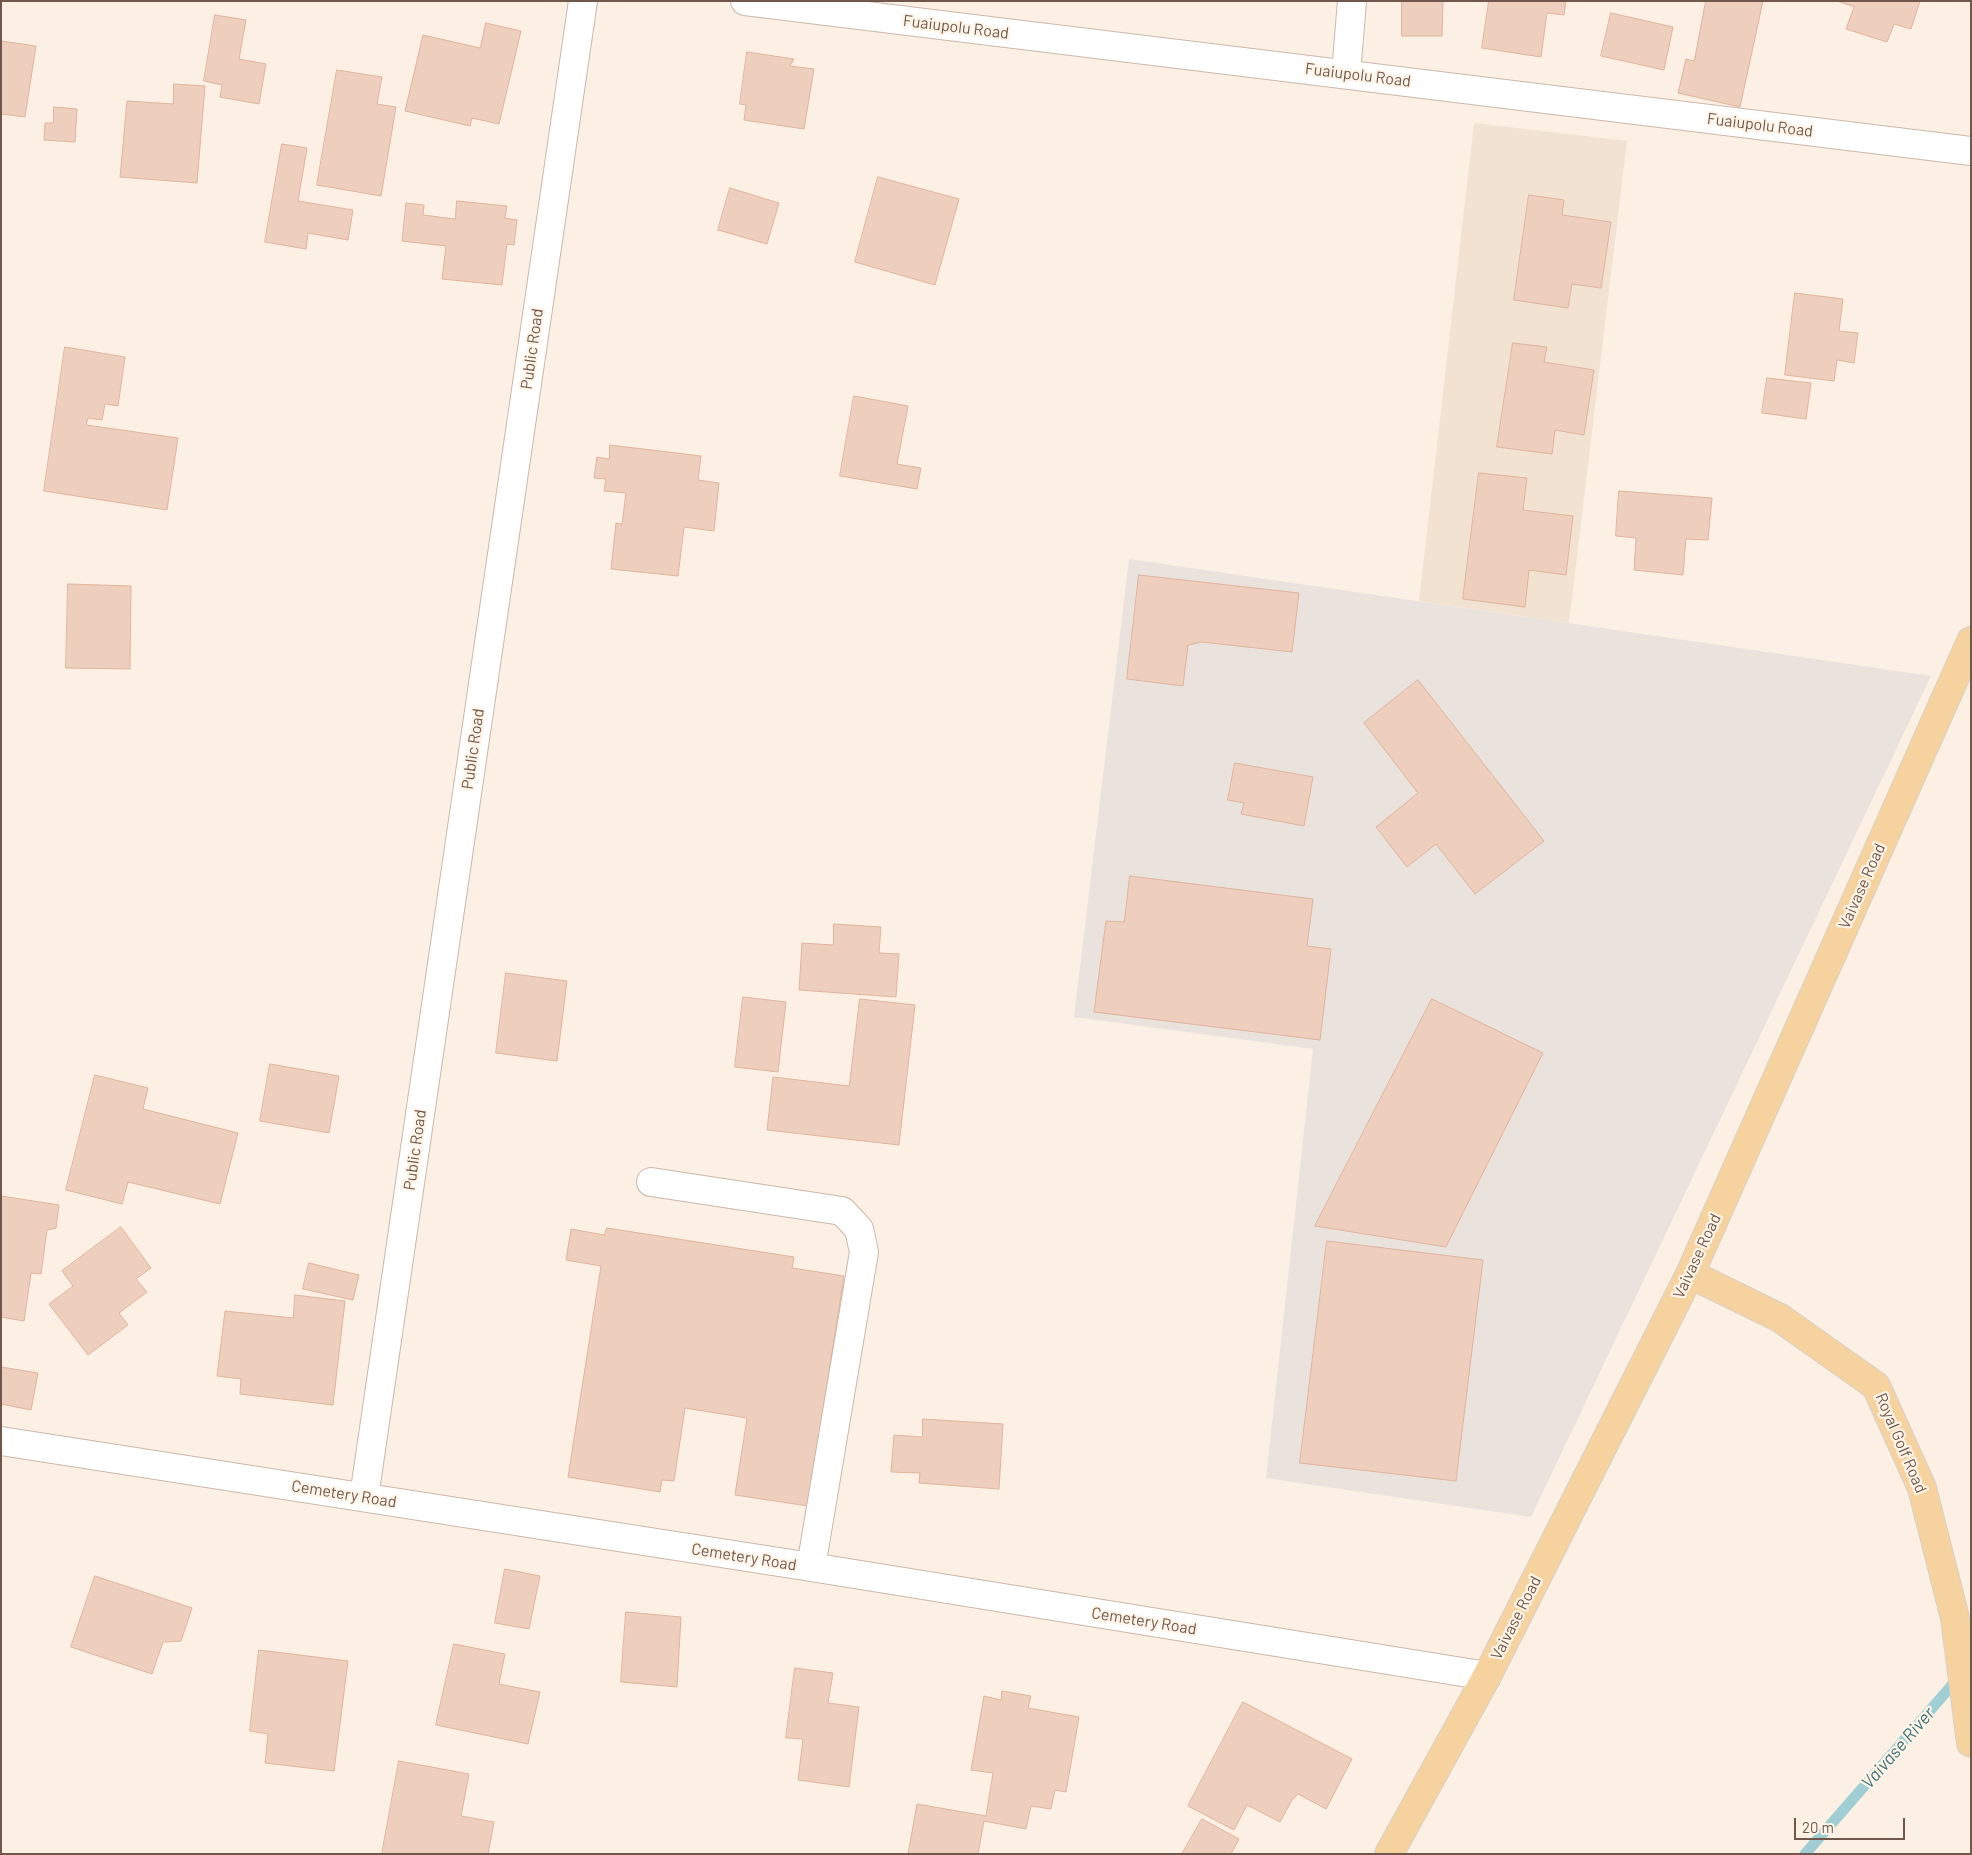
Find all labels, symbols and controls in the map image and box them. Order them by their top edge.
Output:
street label: Fuaiupolu Road [902,11,1010,43]
street label: Fuaiupolu Road [1304,59,1412,91]
street label: Fuaiupolu Road [1706,109,1814,141]
street label: Public Road [517,307,547,391]
street label: Public Road [458,707,488,791]
street label: Vaivase Road [1835,840,1889,932]
street label: Public Road [400,1108,430,1192]
street label: Vaivase Road [1669,1211,1725,1301]
street label: Royal Golf Road [1871,1390,1931,1496]
street label: Cemetery Road [290,1476,398,1512]
street label: Cemetery Road [690,1539,798,1575]
street label: Vaivase Road [1487,1573,1545,1663]
street label: Cemetery Road [1090,1603,1198,1639]
water label: Vaivase River [1857,1703,1939,1793]
scale bar [1797,1808,1908,1840]
text: 20 m [1802,1818,1834,1836]

